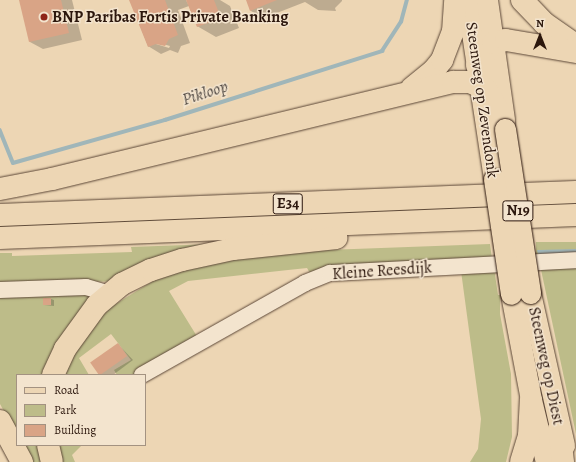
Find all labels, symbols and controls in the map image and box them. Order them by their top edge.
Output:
place label: BNP Paribas Fortis Private Banking [52,7,288,27]
marker: BNP Paribas Fortis Private Banking [39,12,49,22]
north arrow [520,16,560,56]
text: N [536,16,544,31]
street label: Steenweg op Zevendonk [462,21,502,179]
water label: Pikloop [180,76,230,110]
road number: E34 [272,191,304,217]
road number: N19 [502,198,534,224]
street label: Kleine Reesdijk [332,258,432,284]
street label: Steenweg op Diest [524,305,568,427]
legend [16,374,146,446]
text: Road [54,382,79,398]
text: Park [54,402,77,418]
text: Building [54,422,96,438]

